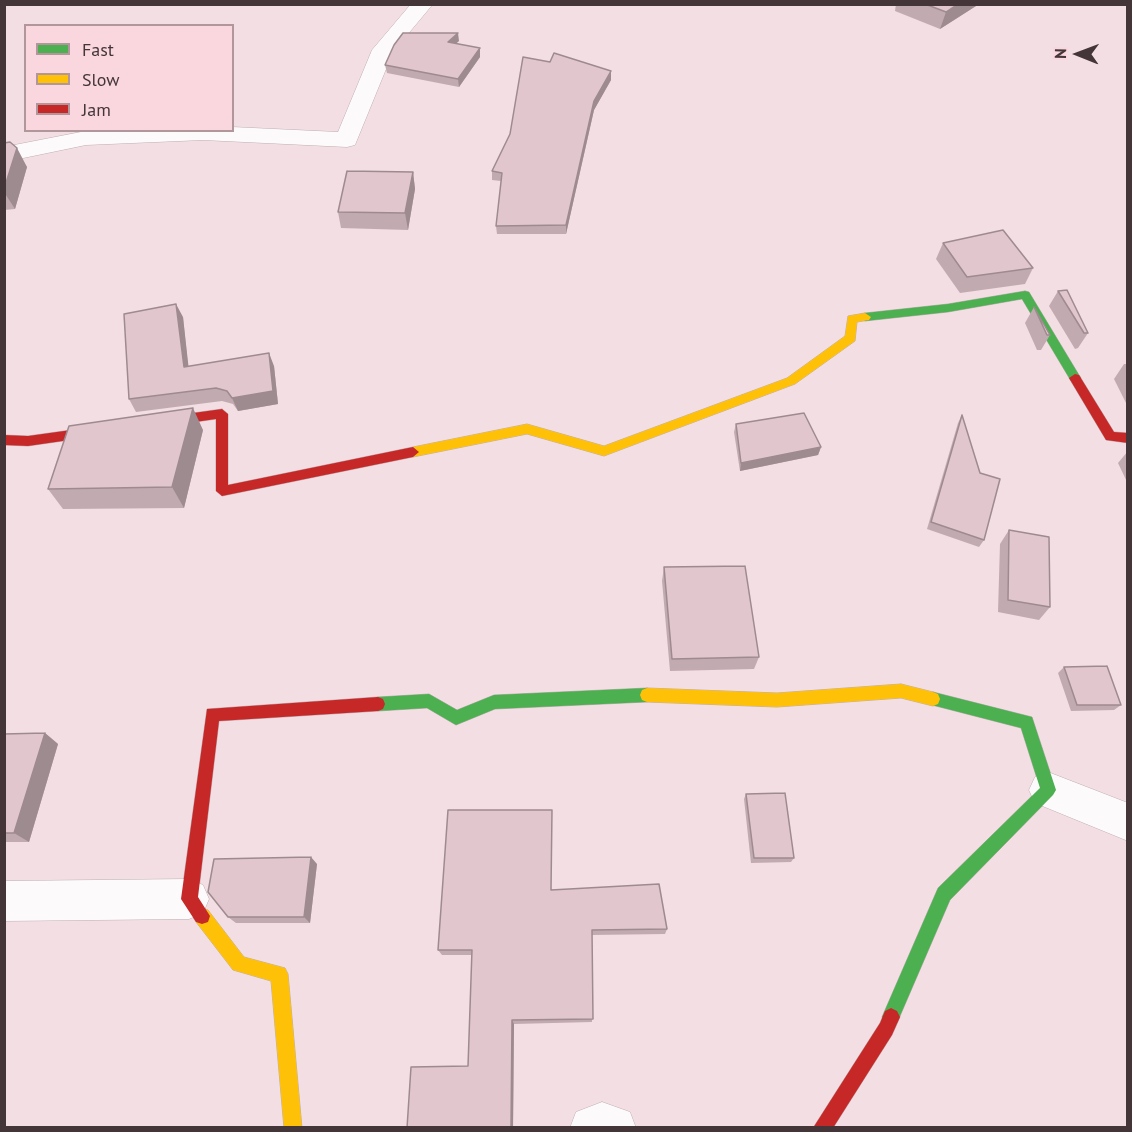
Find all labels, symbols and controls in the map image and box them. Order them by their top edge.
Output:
legend [24,24,234,132]
north arrow [1048,24,1108,84]
text: Fast [82,38,114,61]
text: N [1050,48,1070,59]
text: Slow [82,68,120,91]
text: Jam [82,98,111,121]

